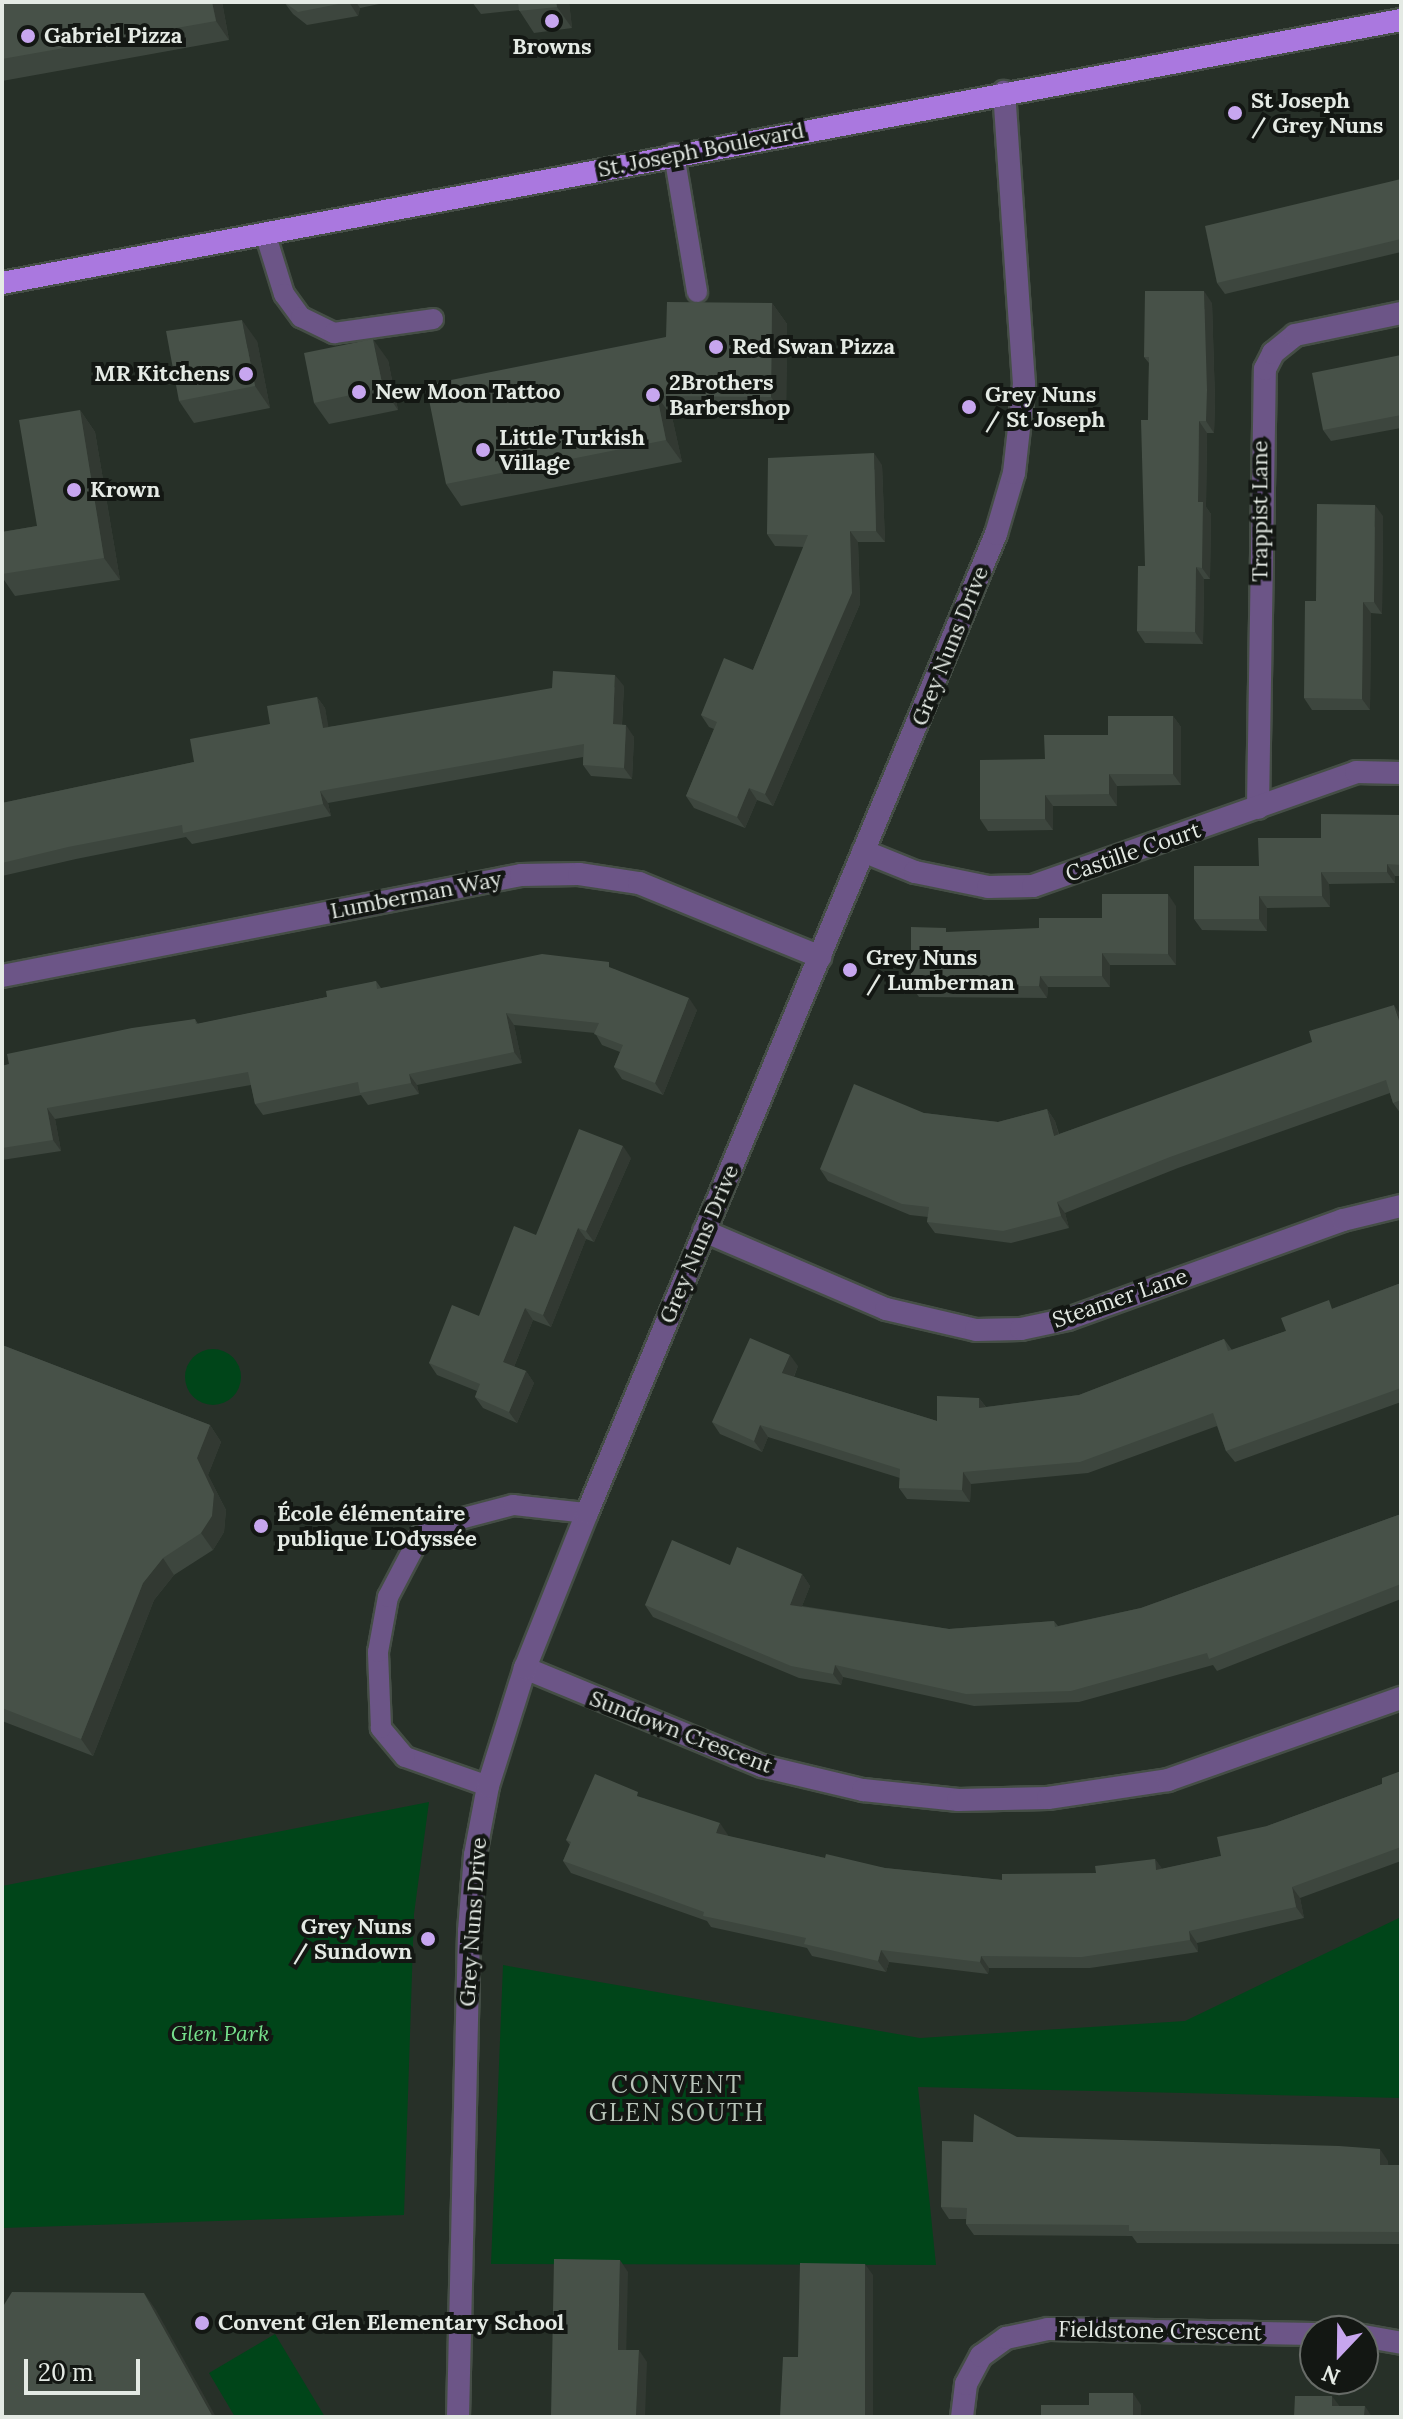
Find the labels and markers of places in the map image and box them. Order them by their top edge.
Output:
marker: Browns [543,12,561,30]
place label: Gabriel Pizza [44,23,182,49]
marker: Gabriel Pizza [19,27,37,45]
place label: Browns [512,34,592,60]
place label: St Joseph / Grey Nuns [1251,87,1383,138]
marker: St Joseph / Grey Nuns [1226,104,1244,122]
place label: Red Swan Pizza [732,334,895,360]
marker: Red Swan Pizza [707,338,725,356]
place label: MR Kitchens [94,361,230,387]
marker: MR Kitchens [237,365,255,383]
place label: 2Brothers Barbershop [669,369,790,420]
place label: New Moon Tattoo [375,379,561,405]
place label: Grey Nuns / St Joseph [985,381,1105,432]
marker: New Moon Tattoo [350,383,368,401]
marker: 2Brothers Barbershop [644,386,662,404]
marker: Grey Nuns / St Joseph [960,398,978,416]
place label: Little Turkish Village [499,424,645,476]
marker: Little Turkish Village [474,441,492,459]
place label: Krown [90,477,160,503]
marker: Krown [65,481,83,499]
place label: Grey Nuns / Lumberman [866,944,1015,996]
marker: Grey Nuns / Lumberman [841,961,859,979]
place label: École élémentaire publique L'Odyssée [277,1500,477,1552]
marker: École élémentaire publique L'Odyssée [252,1517,270,1535]
place label: Grey Nuns / Sundown [293,1913,412,1964]
marker: Grey Nuns / Sundown [419,1930,437,1948]
place label: Convent Glen Elementary School [218,2310,564,2336]
marker: Convent Glen Elementary School [193,2314,211,2332]

